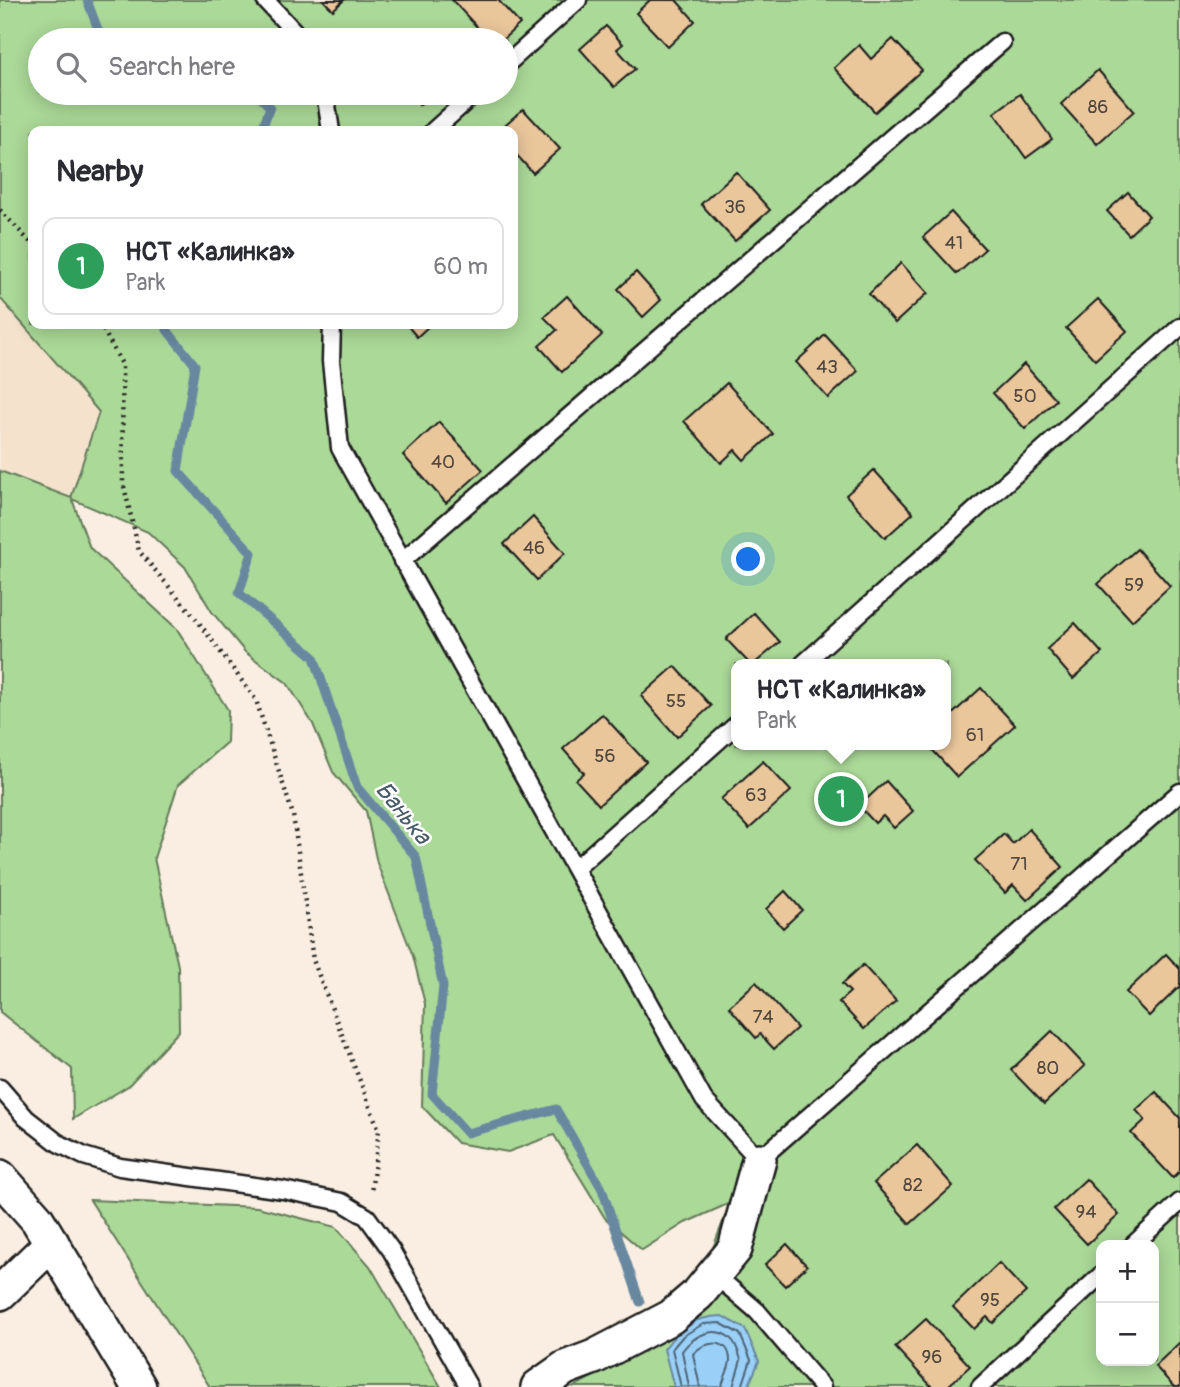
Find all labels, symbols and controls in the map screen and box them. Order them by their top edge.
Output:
search box [28,28,518,105]
icon: search [52,48,90,86]
text: Search here [108,51,235,83]
house number: 86 [1088,95,1108,119]
text: Nearby [56,153,143,190]
house number: 36 [724,195,746,219]
house number: 41 [945,231,963,255]
text: НСТ «Калинка» [125,236,294,268]
text: 1 [77,252,86,281]
text: 60 m [433,252,488,281]
text: Park [125,268,165,297]
house number: 43 [816,355,838,379]
house number: 50 [1013,384,1037,408]
house number: 40 [431,450,455,474]
house number: 46 [523,536,545,560]
your location [731,542,765,576]
house number: 59 [1124,573,1144,597]
popup [731,659,951,750]
text: НСТ «Калинка» [756,674,926,706]
house number: 55 [666,689,686,713]
text: Park [756,706,797,735]
house number: 61 [966,723,984,747]
house number: 56 [594,744,616,768]
pin: 1 [818,773,864,825]
water label: Банька [369,776,438,852]
house number: 63 [745,783,767,807]
house number: 71 [1010,852,1028,876]
house number: 74 [752,1005,774,1029]
house number: 80 [1037,1056,1059,1080]
house number: 82 [903,1173,923,1197]
house number: 94 [1076,1200,1096,1224]
map controls [1096,1240,1159,1366]
button: + [1096,1240,1159,1303]
house number: 95 [980,1288,1000,1312]
button: − [1096,1303,1159,1366]
house number: 96 [922,1345,942,1369]

